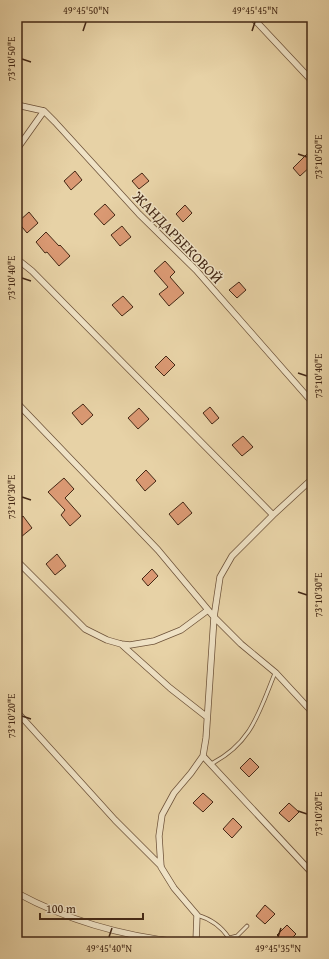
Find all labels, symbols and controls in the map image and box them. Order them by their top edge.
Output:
text: 49°45'50"N [63,3,109,18]
text: 49°45'45"N [232,3,278,18]
text: 73°10'50"E [4,37,19,81]
text: 73°10'50"E [311,135,326,179]
street label: ЖАНДАРБЕКОВОЙ [128,185,228,288]
text: 73°10'40"E [4,256,19,300]
text: 73°10'40"E [311,354,326,398]
text: 73°10'30"E [4,475,19,519]
text: 73°10'30"E [311,573,326,617]
text: 73°10'20"E [4,694,19,738]
text: 73°10'20"E [311,792,326,836]
scale bar [40,895,143,921]
text: 100 m [46,900,76,917]
text: 49°45'40"N [86,941,132,956]
text: 49°45'35"N [255,941,301,956]

